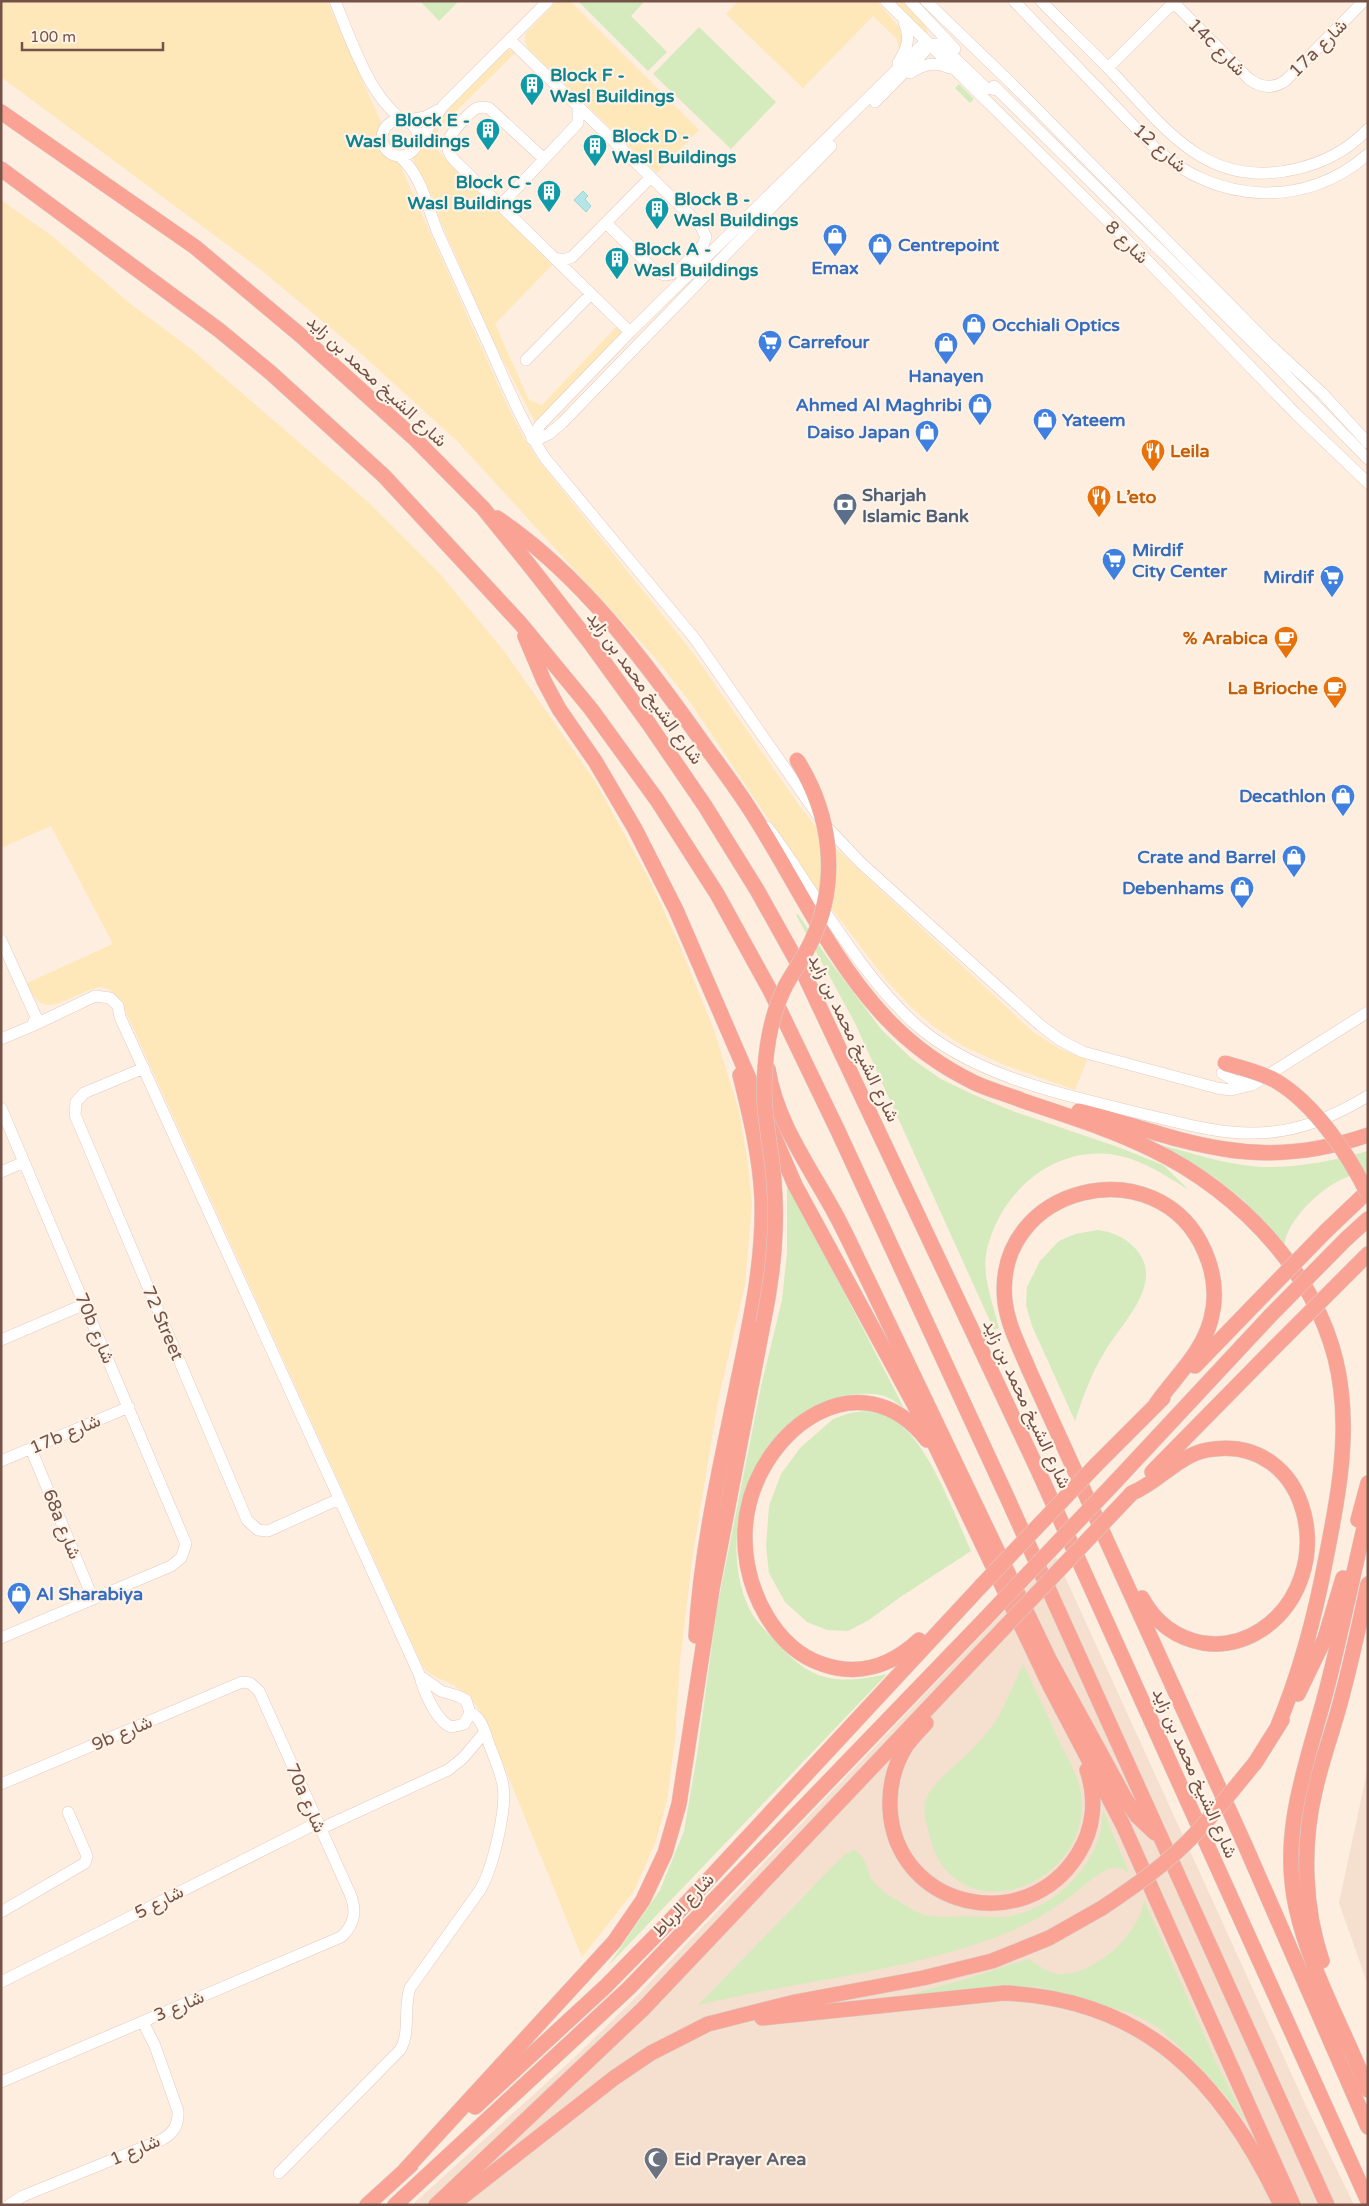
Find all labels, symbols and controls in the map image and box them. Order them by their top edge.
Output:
street label: 14c شارع [1183,13,1251,81]
street label: 17a شارع [1284,14,1353,83]
scale bar [22,20,164,52]
text: 100 m [30,28,76,46]
place label: Block F - Wasl Buildings [550,64,675,107]
building icon: Block F - Wasl Buildings [519,72,545,106]
place label: Block E - Wasl Buildings [346,109,470,152]
building icon: Block E - Wasl Buildings [475,117,501,151]
street label: شارع 12 [1128,119,1191,178]
place label: Block D - Wasl Buildings [612,125,737,168]
building icon: Block D - Wasl Buildings [582,133,608,167]
place label: Block C - Wasl Buildings [408,171,532,214]
building icon: Block C - Wasl Buildings [536,179,562,213]
place label: Block B - Wasl Buildings [674,188,799,231]
building icon: Block B - Wasl Buildings [644,196,670,230]
street label: شارع 8 [1100,216,1153,269]
shop icon: Emax [822,223,848,257]
shop icon: Centrepoint [867,232,893,266]
place label: Centrepoint [898,234,999,256]
place label: Block A - Wasl Buildings [634,238,759,281]
building icon: Block A - Wasl Buildings [604,246,630,280]
place label: Emax [811,257,859,279]
street label: شارع الشيخ محمد بن زايد [302,310,452,452]
shop icon: Occhiali Optics [961,312,987,346]
place label: Occhiali Optics [992,314,1120,336]
supermarket icon: Carrefour [757,329,783,363]
place label: Carrefour [788,331,871,353]
shop icon: Hanayen [933,331,959,365]
place label: Hanayen [908,365,984,387]
shop icon: Ahmed Al Maghribi [967,392,993,426]
place label: Ahmed Al Maghribi [795,394,962,416]
shop icon: Yateem [1032,407,1058,441]
place label: Yateem [1062,409,1126,431]
shop icon: Daiso Japan [914,419,940,453]
place label: Daiso Japan [807,421,910,443]
restaurant icon: Leila [1140,438,1166,472]
place label: Leila [1170,440,1210,462]
place label: Sharjah Islamic Bank [862,484,969,527]
restaurant icon: L’eto [1086,484,1112,518]
place label: L’eto [1116,486,1156,508]
bank icon: Sharjah Islamic Bank [832,492,858,526]
place label: Mirdif City Center [1132,539,1228,582]
supermarket icon: Mirdif City Center [1101,547,1127,581]
supermarket icon: Mirdif [1319,564,1345,598]
place label: Mirdif [1263,566,1315,588]
street label: شارع الشيخ محمد بن زايد [581,607,708,769]
cafe icon: % Arabica [1273,625,1299,659]
place label: % Arabica [1183,627,1268,649]
cafe icon: La Brioche [1322,675,1348,709]
place label: La Brioche [1227,677,1318,699]
shop icon: Decathlon [1330,783,1356,817]
place label: Decathlon [1239,785,1326,807]
shop icon: Crate and Barrel [1281,844,1307,878]
place label: Crate and Barrel [1137,846,1276,868]
shop icon: Debenhams [1229,875,1255,909]
place label: Debenhams [1122,877,1224,899]
street label: شارع الشيخ محمد بن زايد [803,951,904,1126]
street label: 72 Street [137,1282,189,1364]
street label: 70b شارع [69,1289,120,1367]
street label: شارع الشيخ محمد بن زايد [977,1316,1076,1492]
street label: 17b شارع [26,1409,104,1460]
street label: 68a شارع [37,1486,86,1563]
shop icon: Al Sharabiya [6,1581,32,1615]
place label: Al Sharabiya [36,1583,143,1605]
street label: شارع الشيخ محمد بن زايد [1147,1685,1242,1862]
street label: 9b شارع [88,1710,156,1756]
street label: 70a شارع [280,1760,331,1837]
street label: شارع الرباط [647,1869,719,1942]
street label: شارع 5 [131,1880,188,1925]
street label: شارع 3 [151,1986,208,2027]
street label: شارع 1 [107,2130,164,2171]
mosque icon: Eid Prayer Area [643,2146,669,2180]
place label: Eid Prayer Area [674,2148,806,2170]

